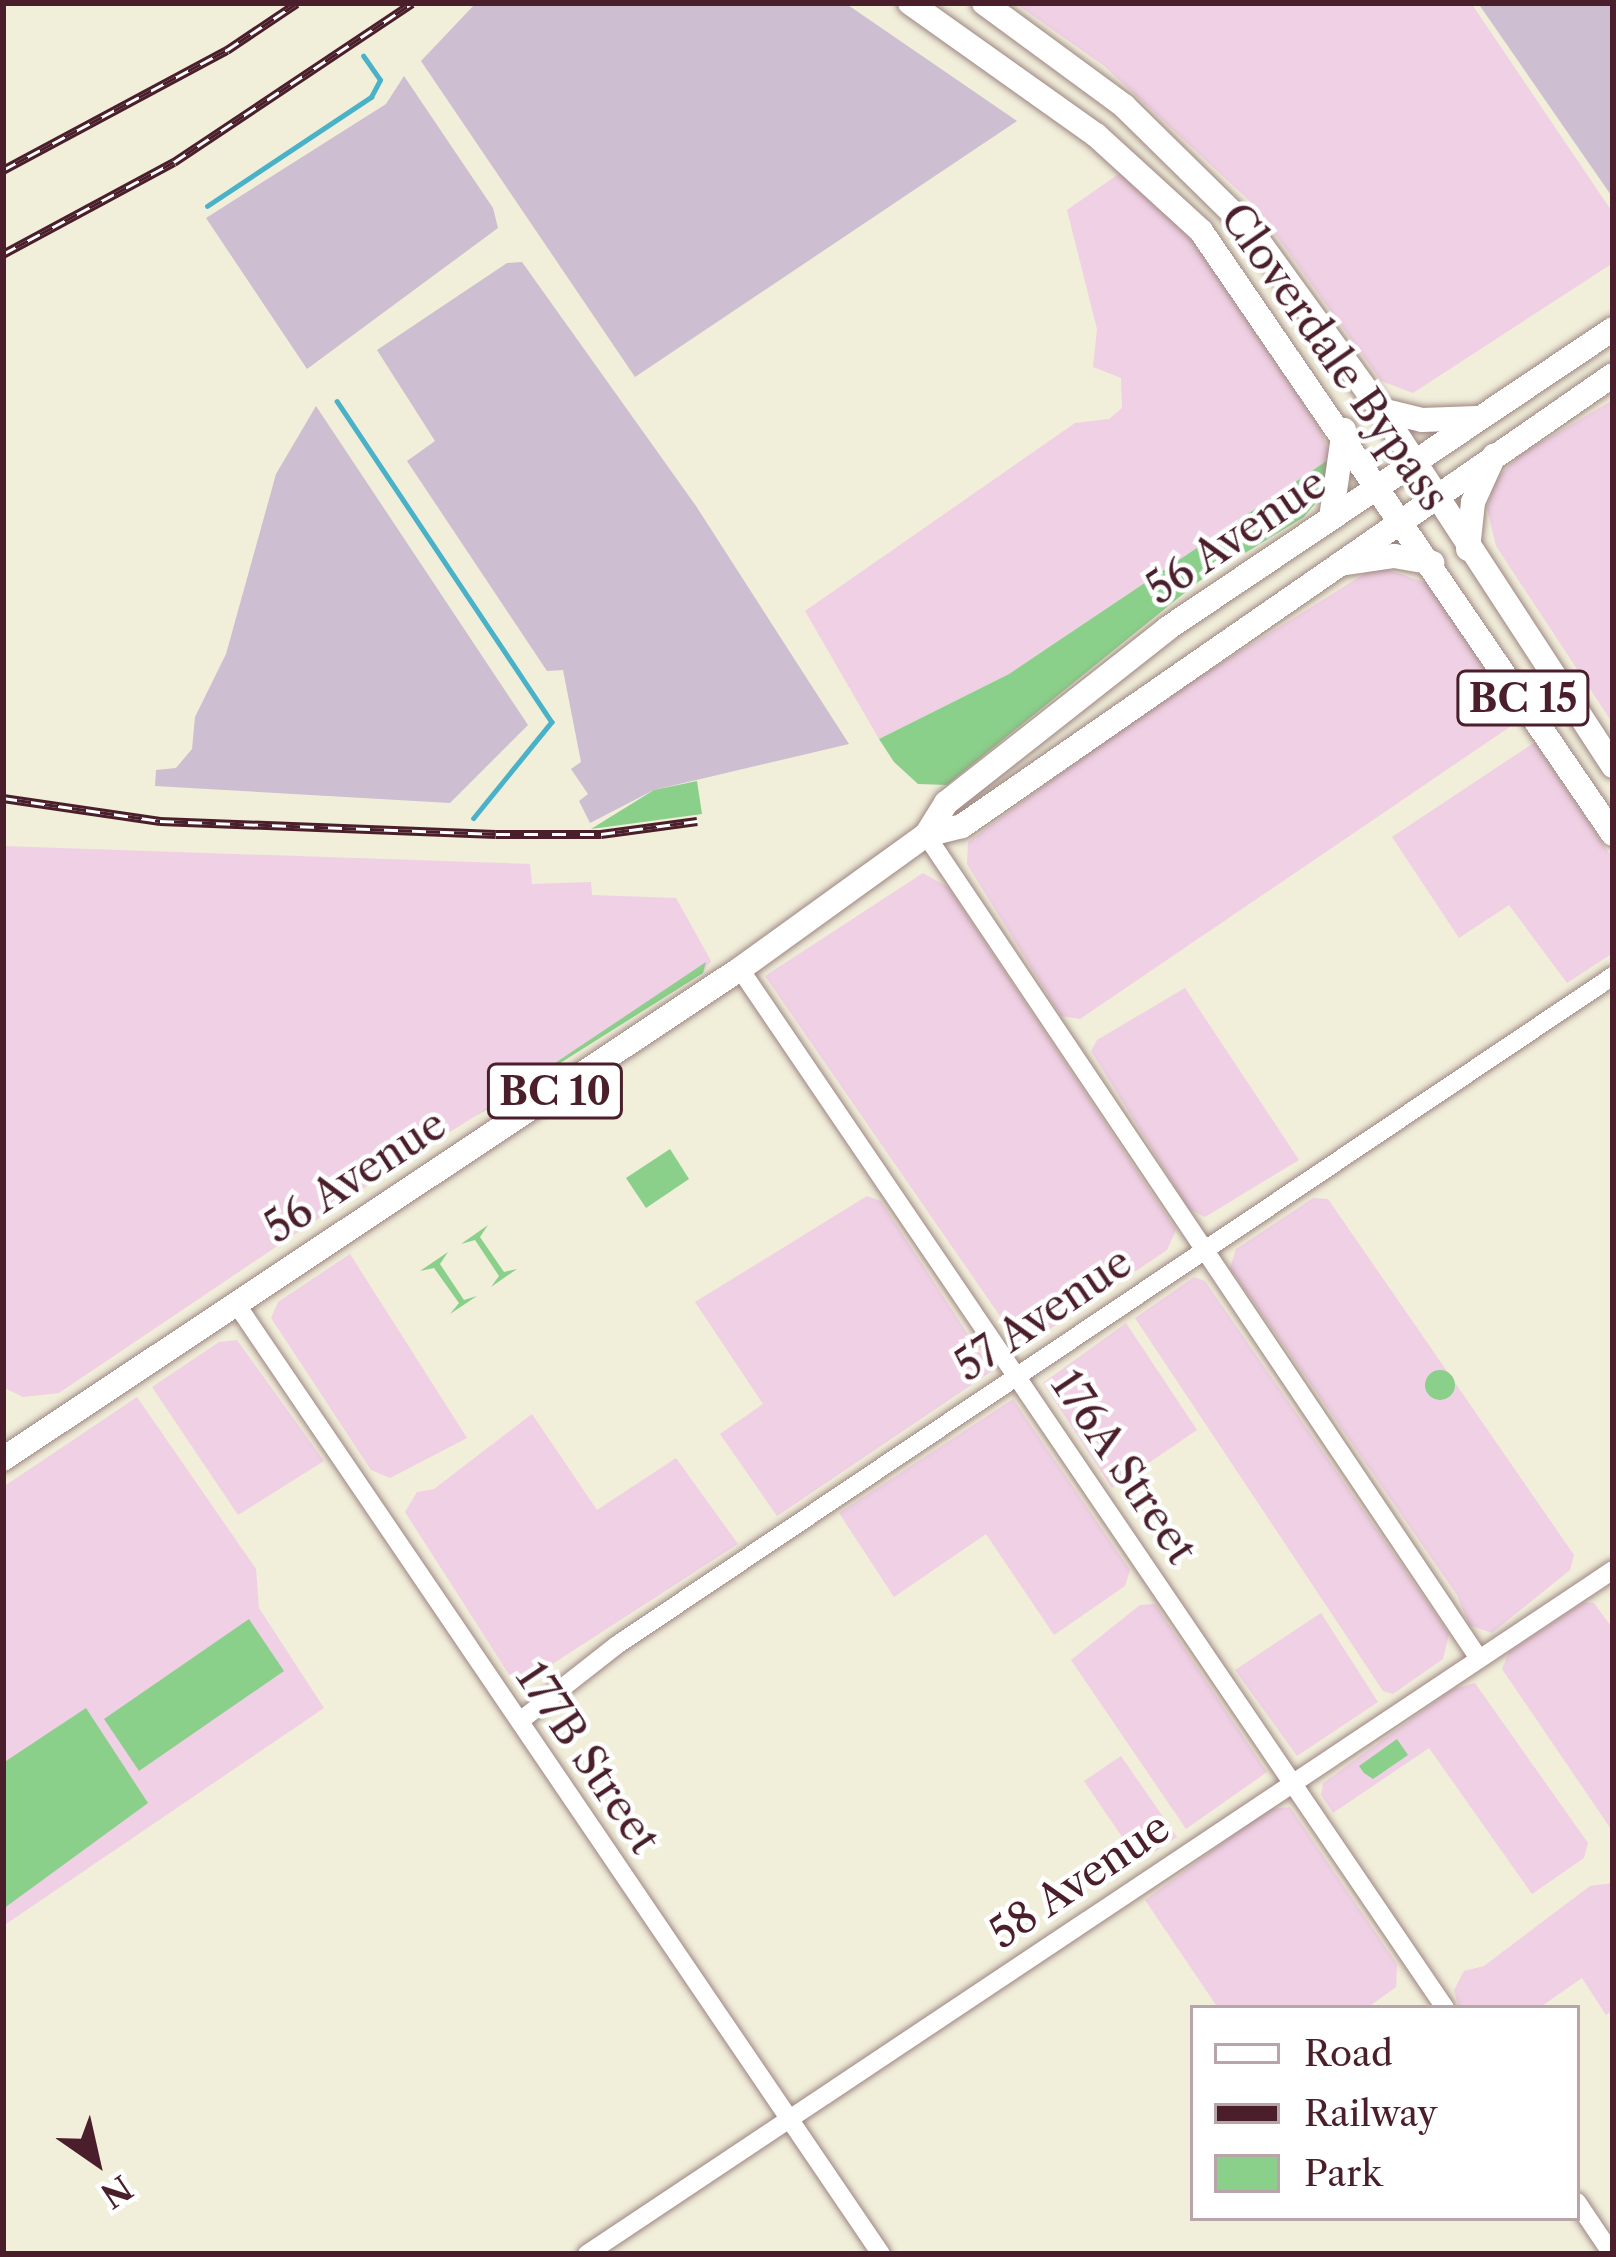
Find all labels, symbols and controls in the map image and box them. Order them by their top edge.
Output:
street label: Cloverdale Bypass [1210,194,1460,520]
street label: 56 Avenue [1136,457,1336,615]
road number: BC 15 [1454,665,1592,731]
road number: BC 10 [486,1058,624,1124]
street label: 56 Avenue [254,1098,456,1254]
street label: 57 Avenue [944,1236,1142,1392]
street label: 176A Street [1041,1360,1207,1574]
street label: 177B Street [506,1653,670,1863]
street label: 58 Avenue [979,1801,1179,1959]
legend [1190,2005,1580,2221]
text: Road [1304,2031,1393,2075]
text: Railway [1304,2091,1437,2135]
north arrow [36,2101,156,2221]
text: Park [1304,2151,1382,2195]
text: N [93,2166,140,2216]

